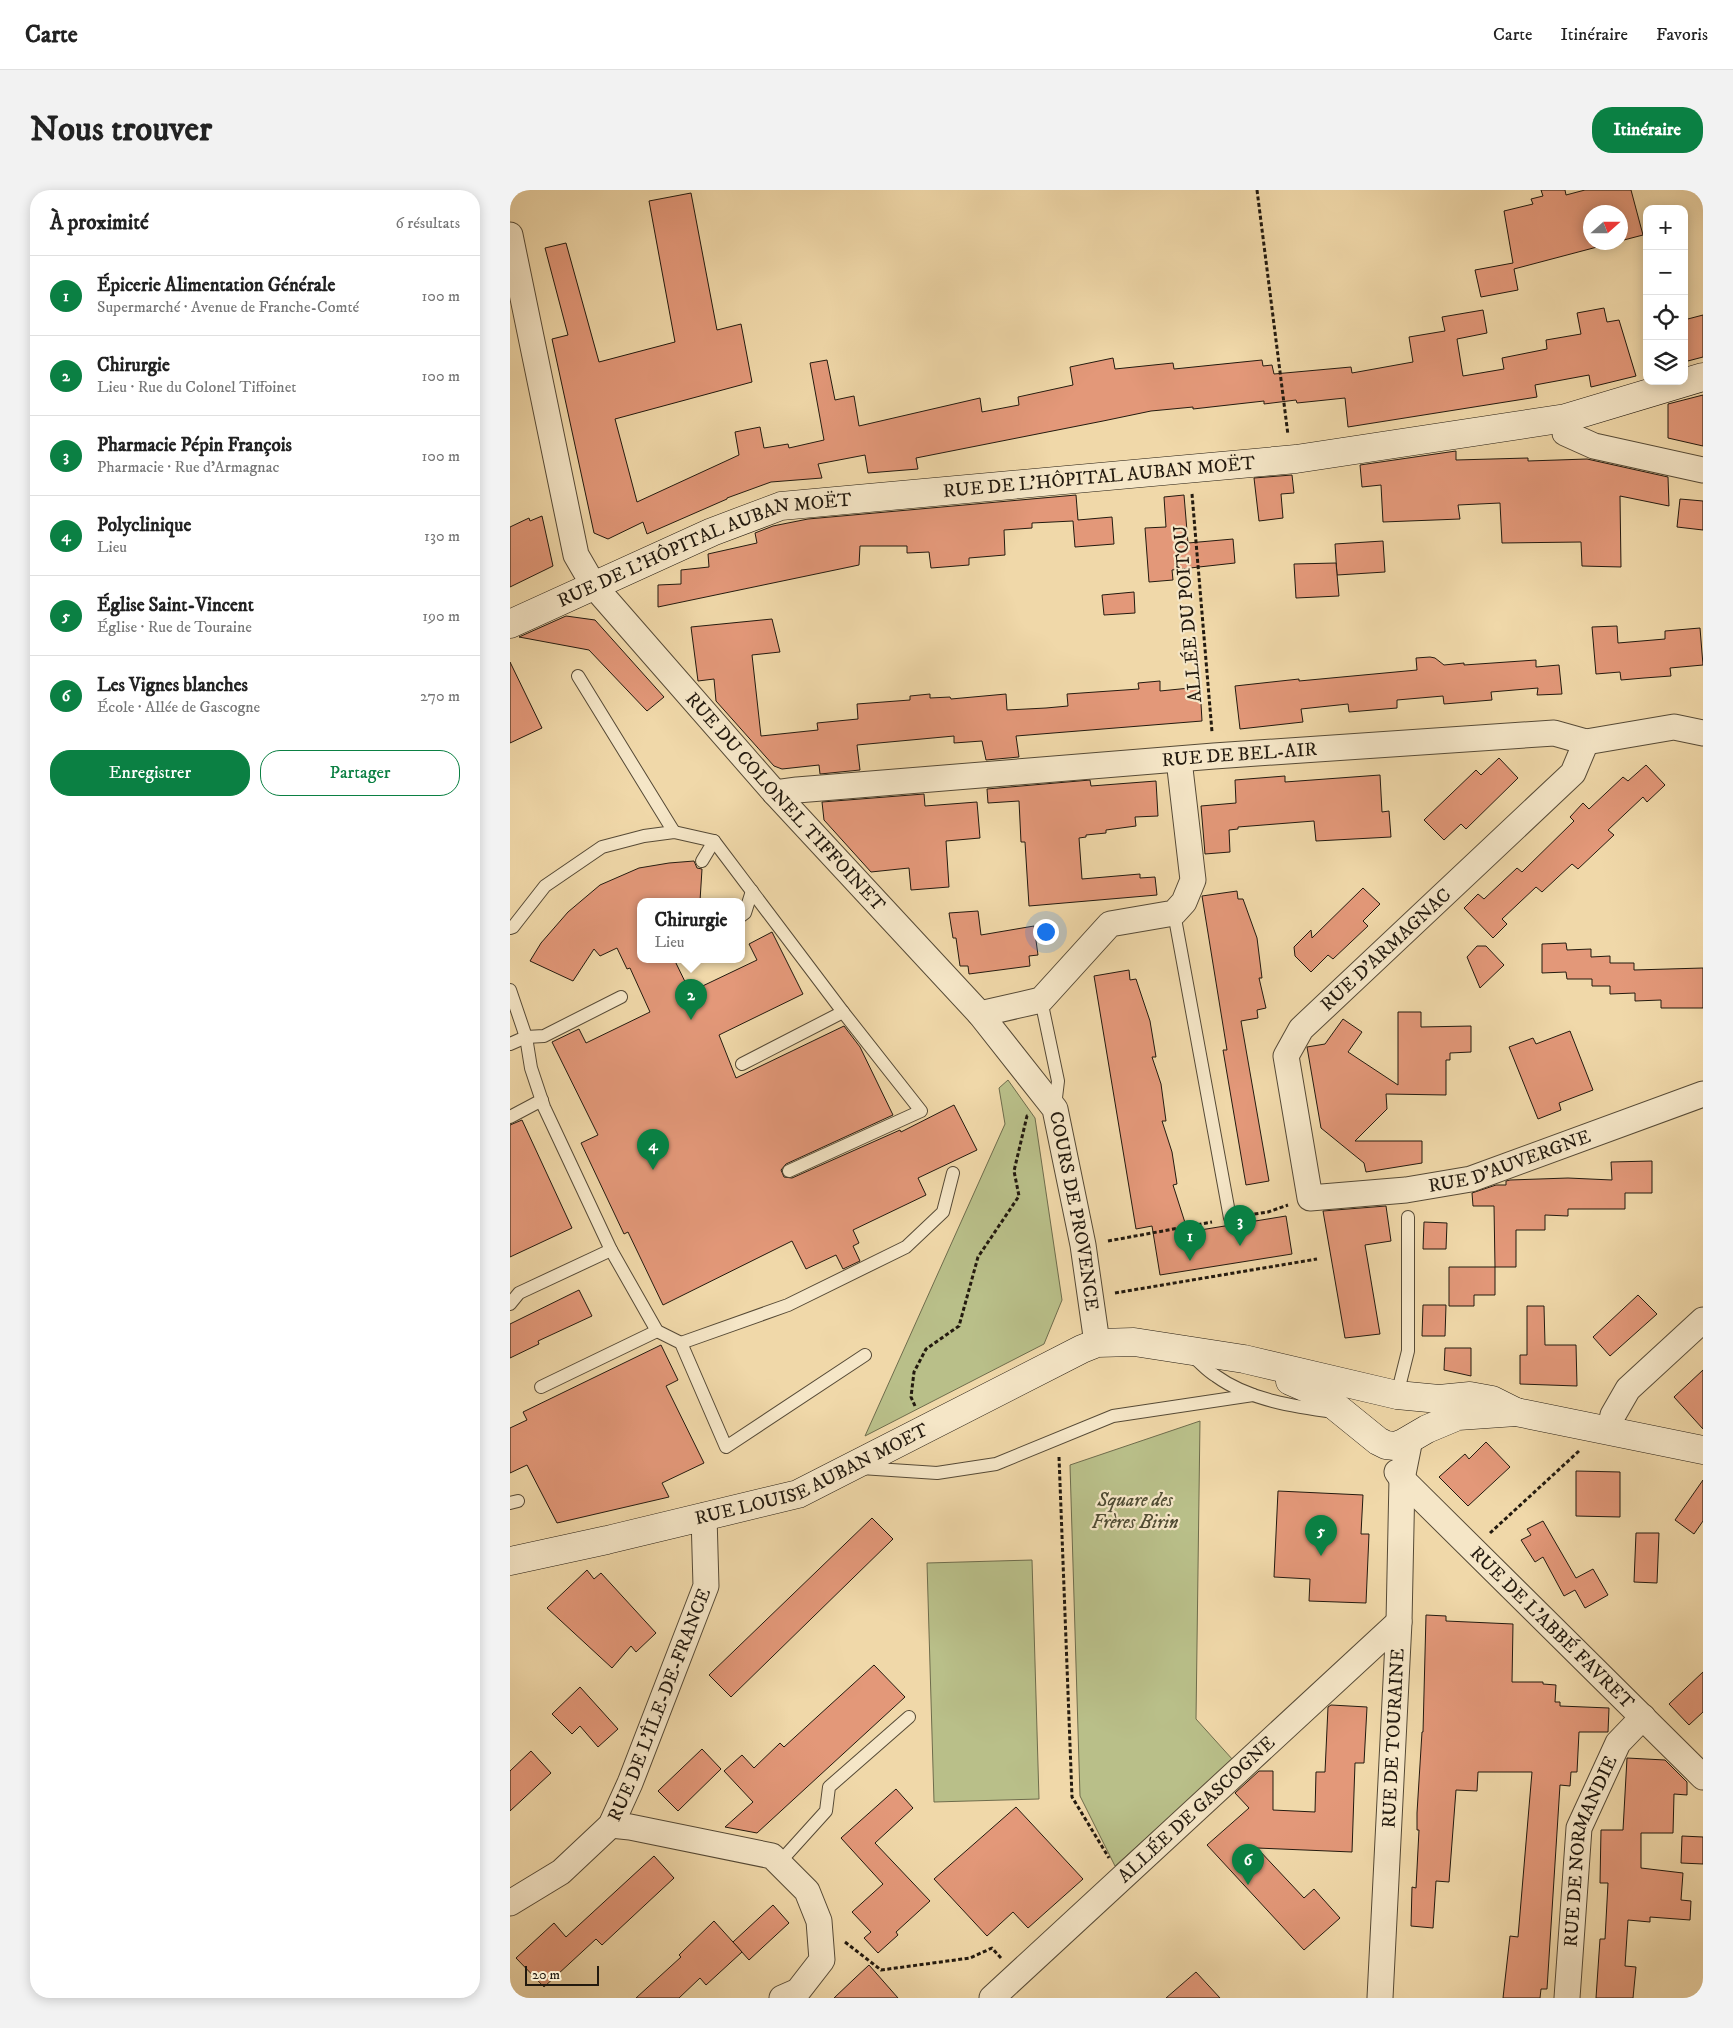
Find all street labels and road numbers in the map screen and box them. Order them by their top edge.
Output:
street label: RUE DE L'HÔPITAL AUBAN MOËT [942,451,1257,503]
street label: RUE DE L'HÔPITAL AUBAN MOËT [554,488,853,612]
street label: ALLÉE DU POITOU [1168,524,1207,704]
street label: RUE DU COLONEL TIFFOINET [681,687,891,916]
street label: RUE DE BEL-AIR [1161,738,1318,772]
street label: RUE D'ARMAGNAC [1316,884,1456,1016]
street label: COURS DE PROVENCE [1044,1109,1104,1312]
street label: RUE D'AUVERGNE [1427,1125,1594,1198]
street label: RUE LOUISE AUBAN MOET [692,1418,932,1530]
street label: RUE DE L'ABBÉ FAVRET [1465,1542,1639,1714]
street label: RUE DE L'ÎLE-DE-FRANCE [603,1585,716,1825]
street label: RUE DE TOURAINE [1377,1648,1409,1829]
street label: ALLÉE DE GASCOGNE [1113,1731,1280,1888]
street label: RUE DE NORMANDIE [1559,1752,1622,1948]

